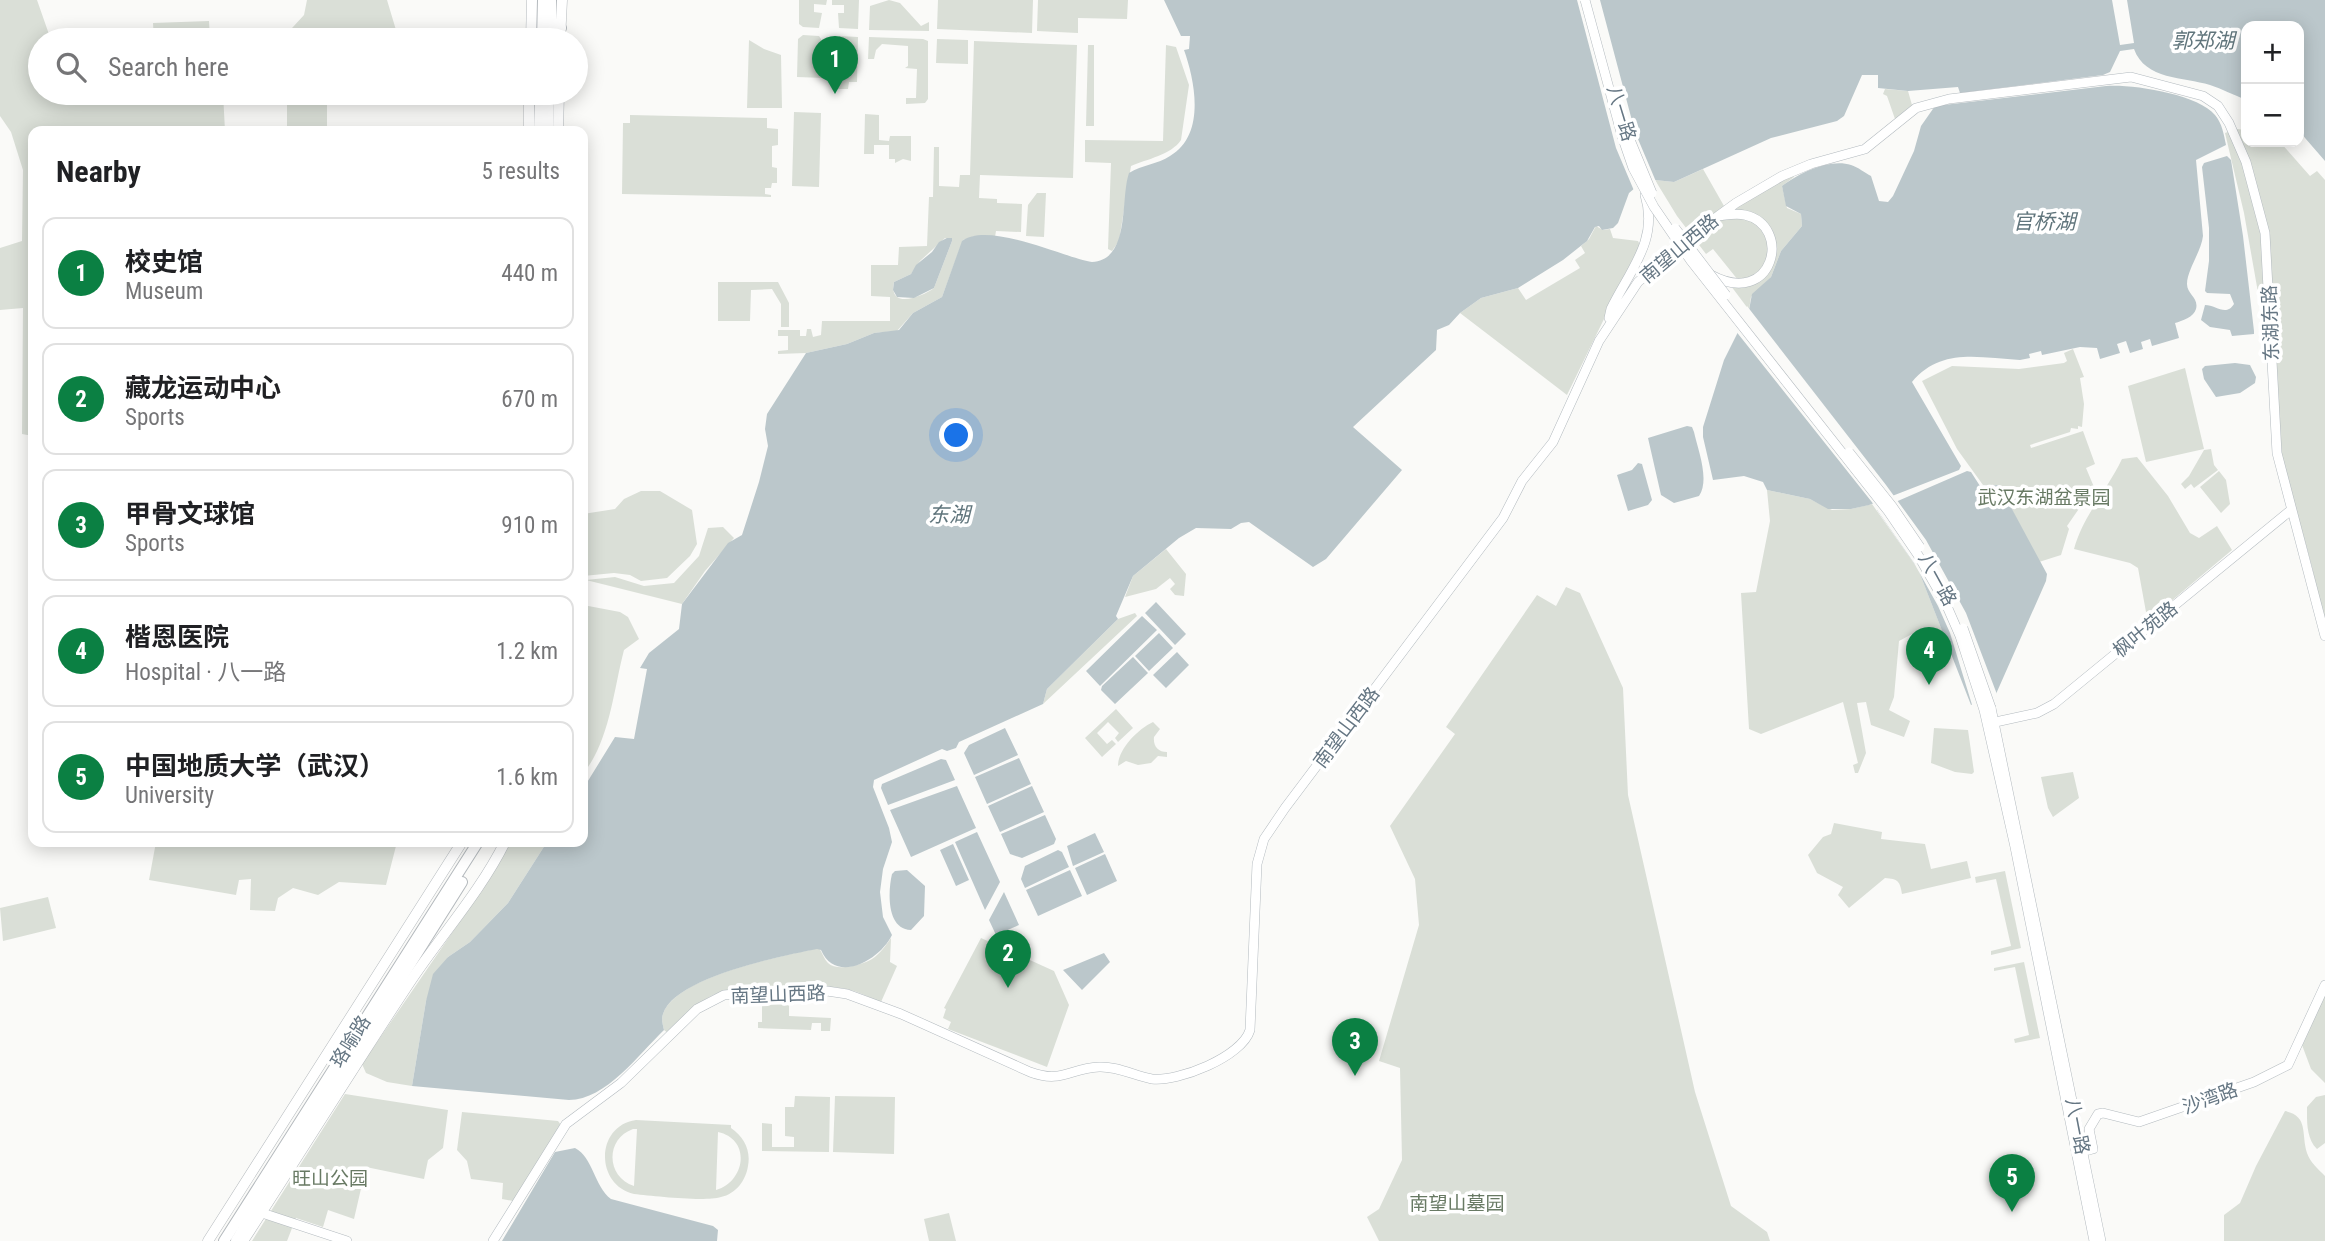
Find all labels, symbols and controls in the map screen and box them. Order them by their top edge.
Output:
map controls [2241,21,2304,147]
button: + [2241,21,2304,84]
search box [28,28,588,105]
water label: 郭郑湖 [2172,29,2237,53]
pin: 1 [812,36,858,94]
icon: search [52,48,90,86]
text: Search here [108,52,229,82]
street label: 八一路 [1602,83,1641,144]
button: − [2241,84,2304,147]
text: Nearby [56,154,141,189]
text: 5 results [482,158,560,185]
street label: 南望山西路 [1636,209,1723,288]
water label: 官桥湖 [2013,210,2078,234]
text: 校史馆 [125,247,203,277]
text: 1 [75,260,87,287]
text: 440 m [501,260,558,287]
text: Museum [125,278,203,305]
street label: 东湖东路 [2258,285,2283,361]
text: 藏龙运动中心 [125,373,281,403]
text: 2 [75,386,87,413]
text: 670 m [501,386,558,413]
text: Sports [125,404,185,431]
your location [939,418,973,452]
park label: 武汉东湖盆景园 [1977,486,2111,509]
text: 甲骨文球馆 [125,499,255,529]
water label: 东湖 [928,503,973,527]
text: 3 [75,512,87,539]
text: 910 m [501,512,558,539]
text: Sports [125,530,185,557]
street label: 八一路 [1914,549,1961,610]
street label: 枫叶苑路 [2109,597,2182,662]
text: 楷恩医院 [125,622,229,652]
pin: 4 [1906,627,1952,685]
text: 4 [75,638,87,665]
text: 1.2 km [496,638,558,665]
text: Hospital · 八一路 [125,659,286,686]
street label: 南望山西路 [1309,682,1384,772]
text: 中国地质大学（武汉） [125,751,385,781]
text: 5 [75,764,87,791]
text: 1.6 km [496,764,558,791]
text: University [125,782,214,809]
pin: 2 [985,930,1031,988]
street label: 南望山西路 [730,981,826,1008]
street label: 珞喻路 [326,1011,375,1072]
pin: 3 [1332,1018,1378,1076]
street label: 沙湾路 [2179,1078,2241,1119]
street label: 八一路 [2061,1096,2094,1156]
pin: 5 [1989,1154,2035,1212]
park label: 旺山公园 [292,1167,368,1190]
park label: 南望山墓园 [1409,1192,1505,1215]

